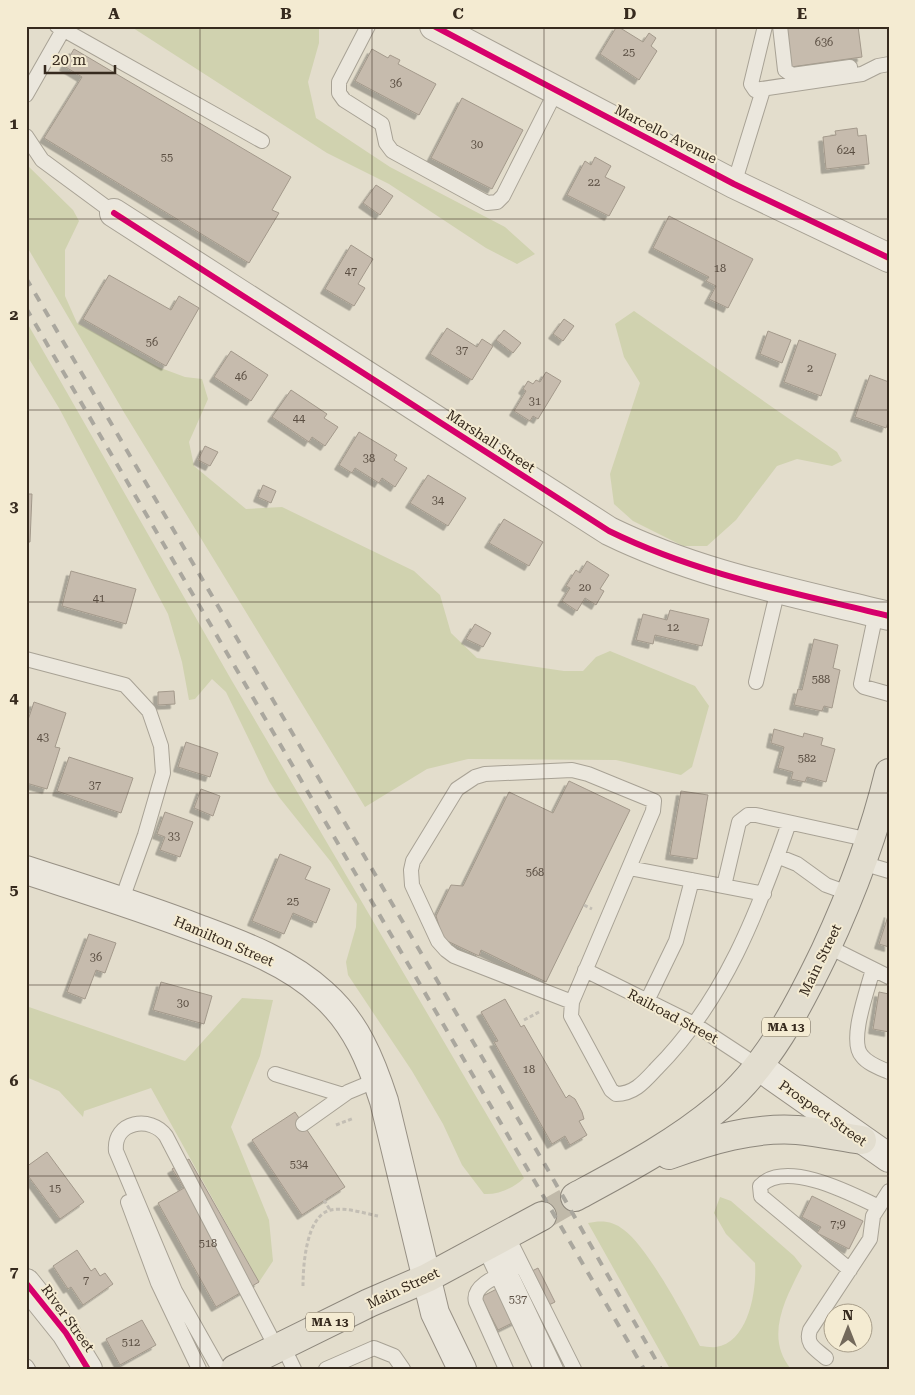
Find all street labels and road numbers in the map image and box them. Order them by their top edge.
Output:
street label: Marcello Avenue [612,101,720,167]
street label: Marshall Street [444,406,538,476]
street label: Hamilton Street [172,913,276,969]
street label: Main Street [796,921,844,999]
street label: Railroad Street [625,985,721,1047]
road number: MA 13 [762,1018,810,1036]
street label: Prospect Street [776,1077,870,1149]
street label: Main Street [364,1264,442,1312]
street label: River Street [38,1281,98,1355]
road number: MA 13 [306,1312,354,1331]

